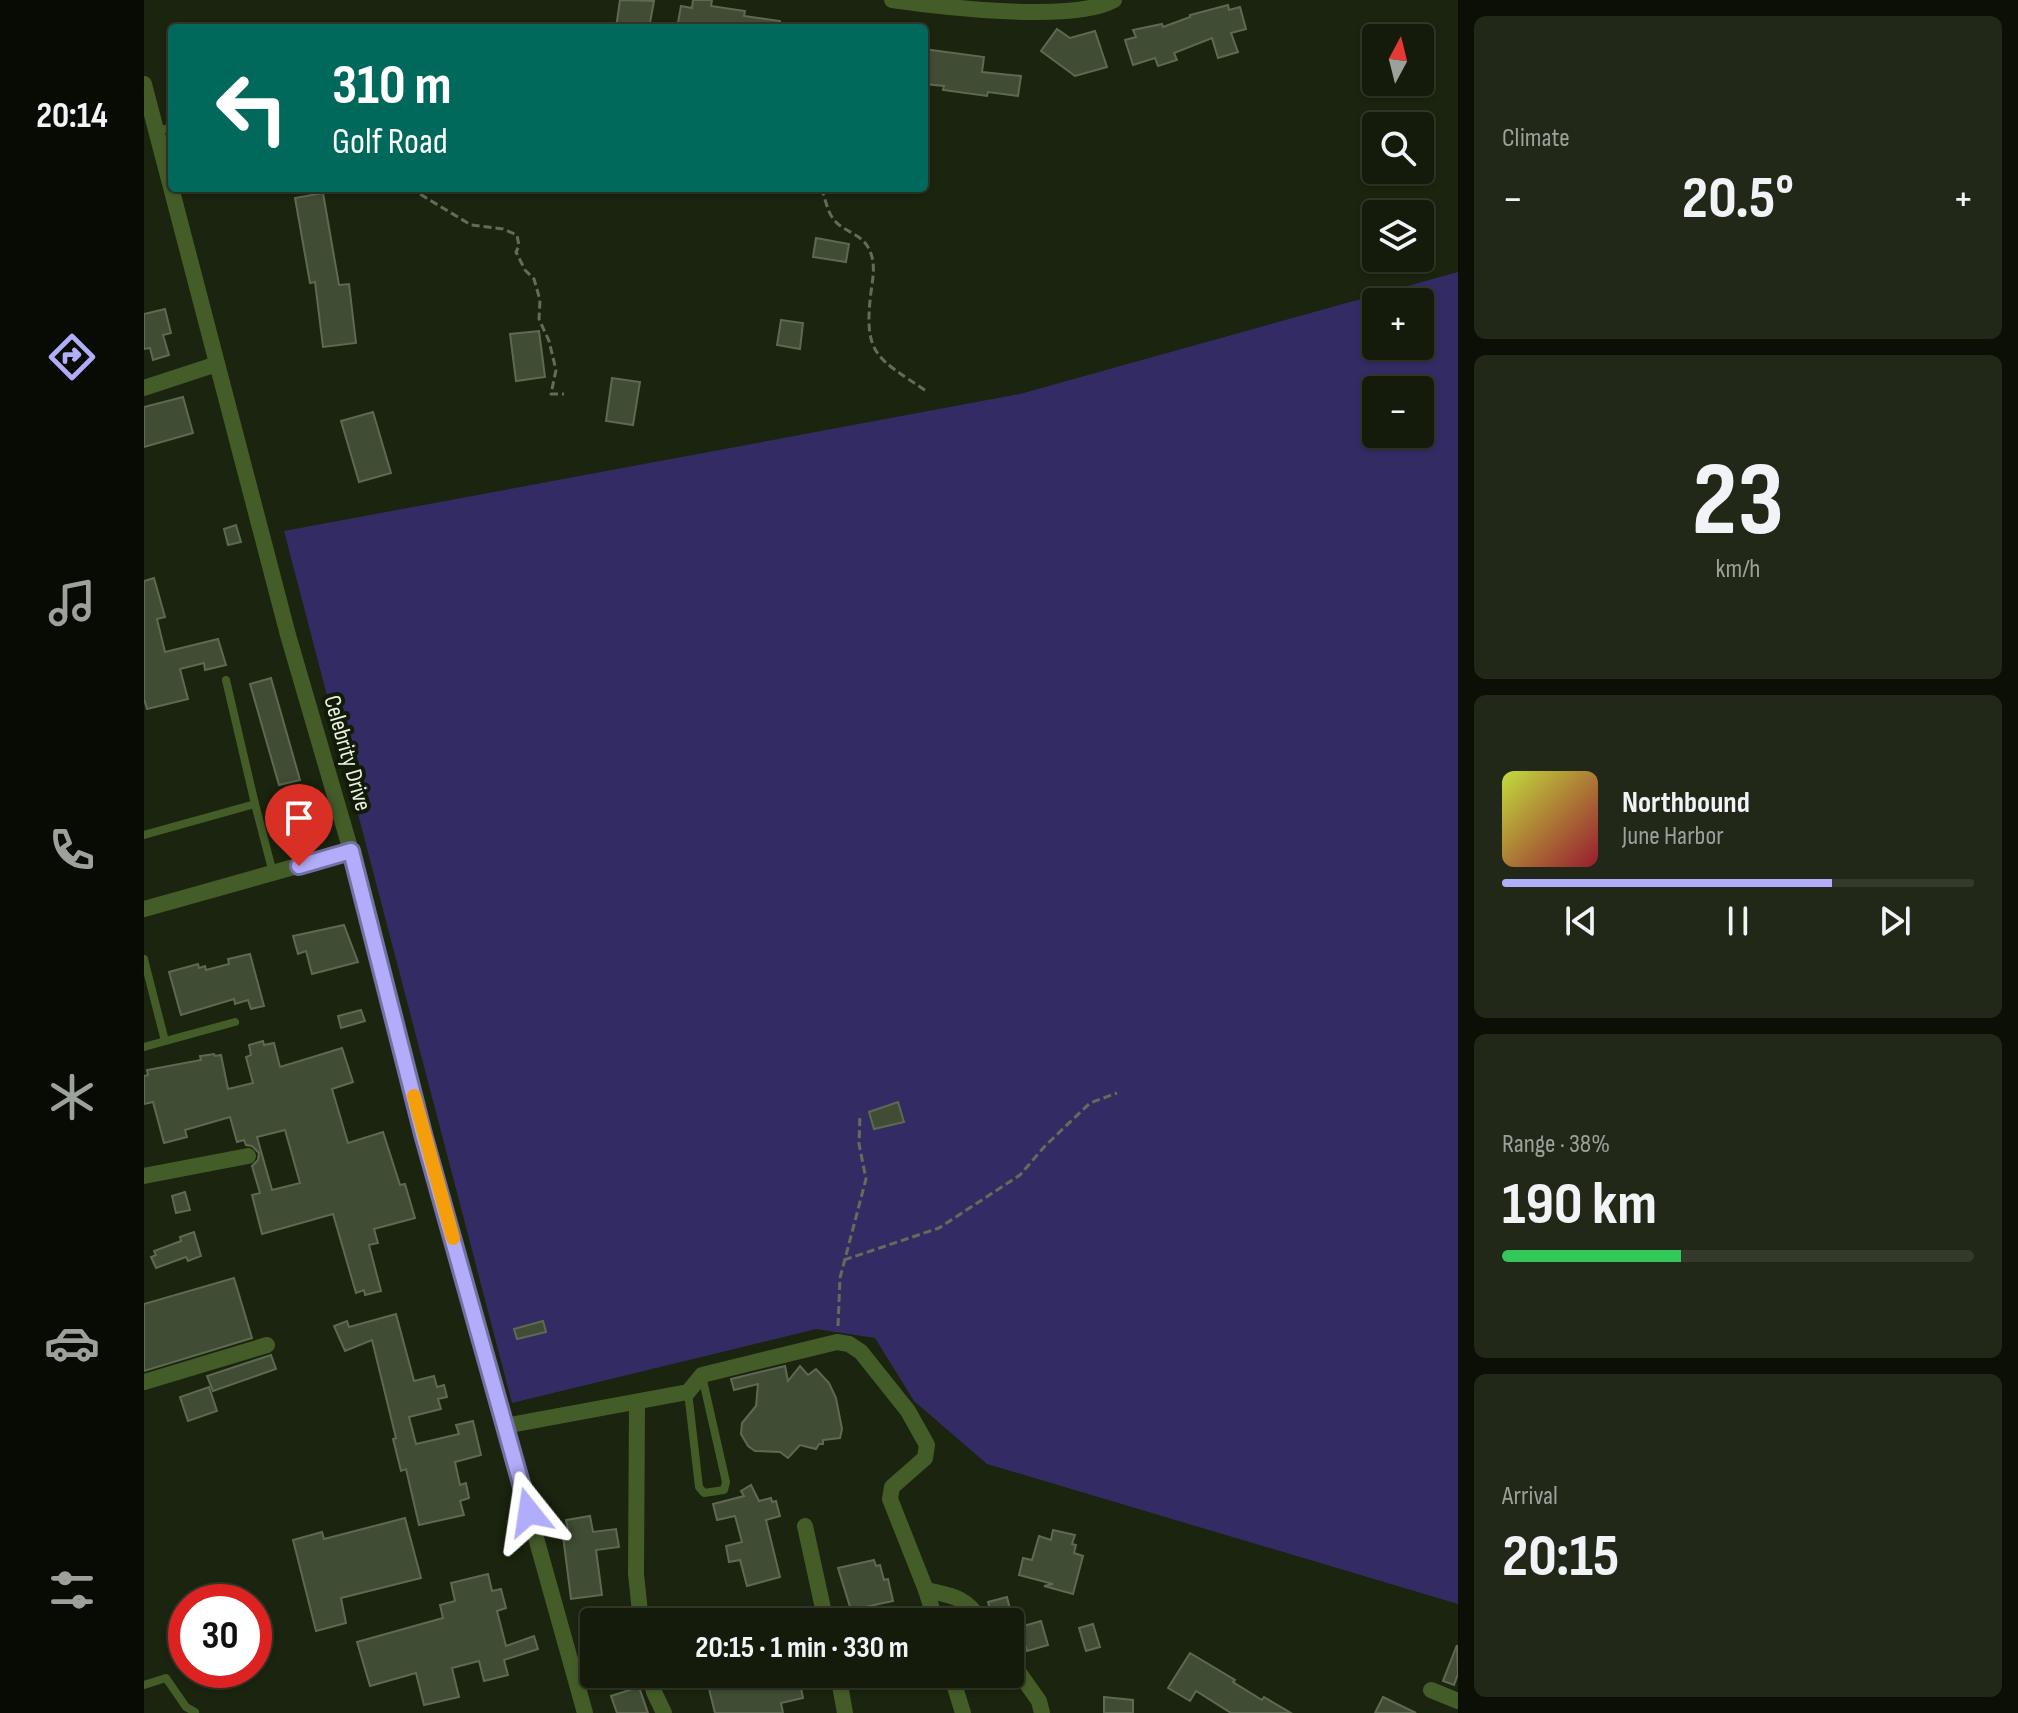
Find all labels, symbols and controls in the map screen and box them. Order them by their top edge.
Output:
north arrow [1362,24,1434,96]
map controls [1362,24,1434,448]
text: 310 m [332,53,452,120]
icon: left [200,56,304,160]
text: 20:14 [36,95,108,138]
button: search [1362,112,1434,184]
text: Golf Road [332,121,448,164]
text: Climate [1502,123,1570,154]
text: 20.5° [1682,163,1794,235]
text: − [1502,173,1524,226]
text: + [1952,173,1974,226]
button: layers [1362,200,1434,272]
button: + [1362,288,1434,360]
icon: directions [44,329,100,385]
button: − [1362,376,1434,448]
text: 23 [1692,439,1784,564]
text: km/h [1716,554,1760,585]
icon: music [44,575,100,631]
street label: Celebrity Drive [317,692,378,814]
pin [265,784,333,866]
text: Northbound [1622,785,1750,821]
icon: arrive [277,796,321,840]
text: June Harbor [1622,821,1724,852]
icon: phone [44,822,100,878]
icon: previous [1559,899,1603,943]
icon: pause [1716,899,1760,943]
icon: next [1873,899,1917,943]
icon: climate [44,1069,100,1125]
text: Range · 38% [1502,1129,1610,1160]
text: 190 km [1502,1169,1657,1241]
icon: car [44,1315,100,1371]
position arrow [487,1470,571,1554]
text: Arrival [1502,1481,1558,1512]
text: 20:15 [1502,1521,1619,1593]
icon: filters [44,1562,100,1618]
speed limit sign: 30 [168,1584,272,1688]
text: 20:15 · 1 min · 330 m [695,1630,909,1666]

